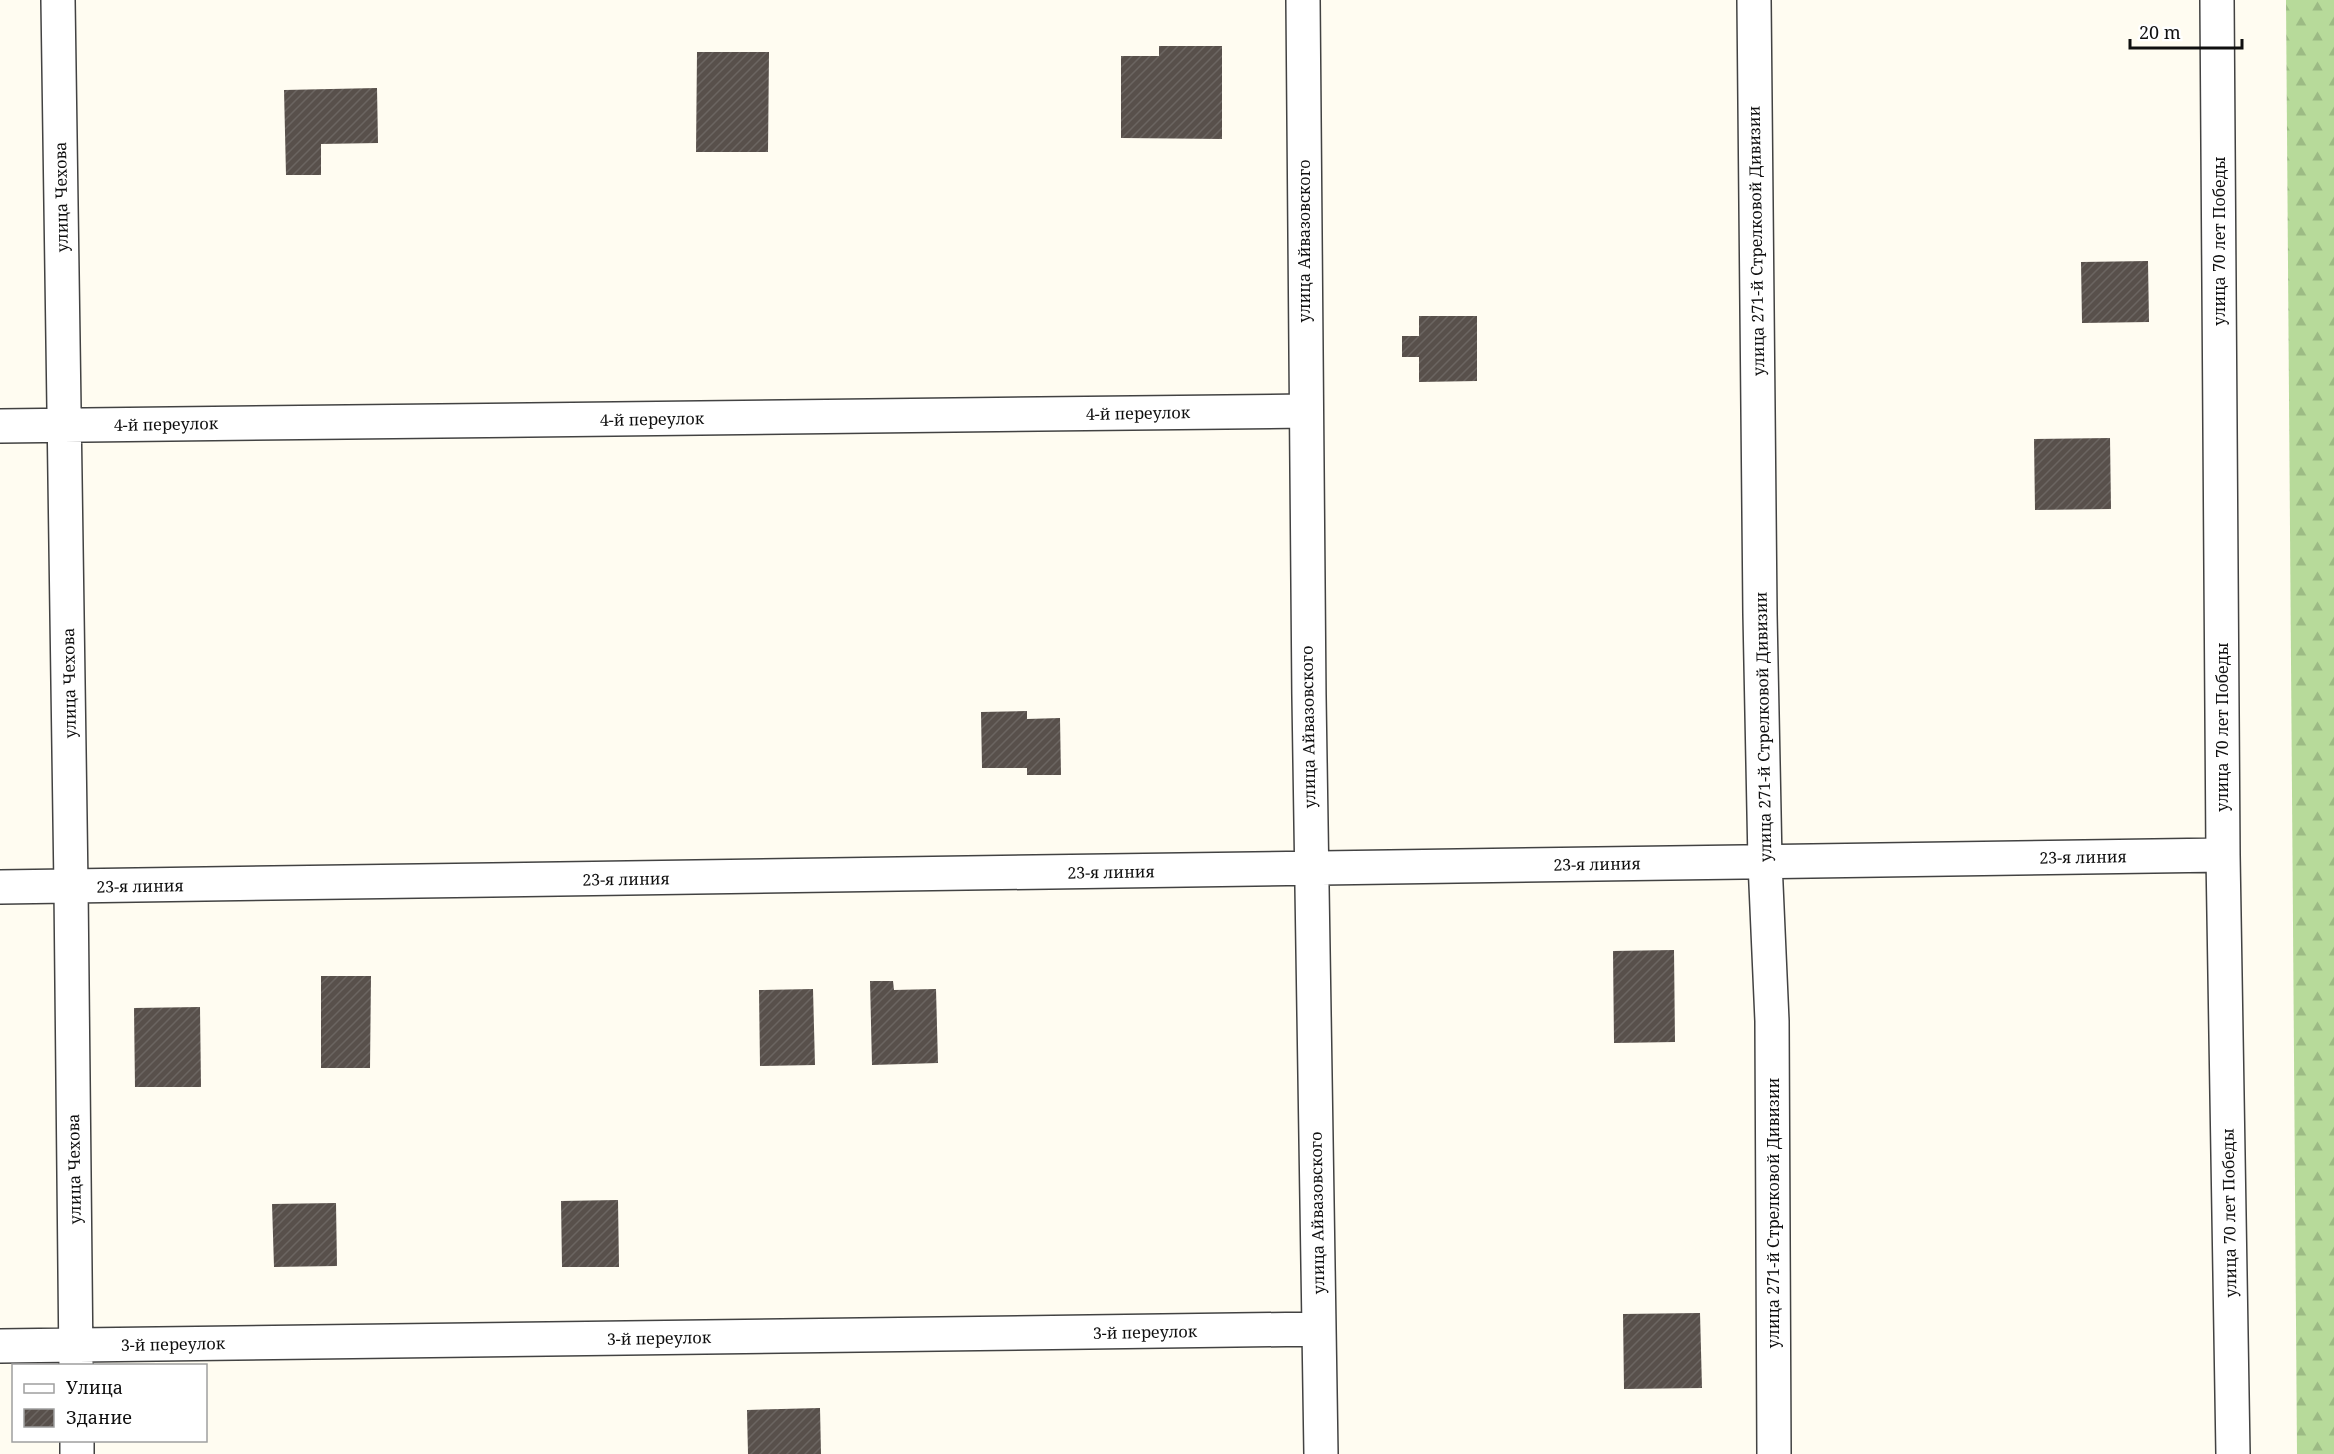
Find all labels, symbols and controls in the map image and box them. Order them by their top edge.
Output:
scale bar [2130,12,2242,50]
text: 20 m [2139,20,2181,44]
street label: улица 271-й Стрелковой Дивизии [1743,105,1769,376]
street label: улица Чехова [49,141,73,253]
street label: улица 70 лет Победы [2208,156,2230,326]
street label: улица Айвазовского [1293,160,1315,322]
street label: 4-й переулок [1086,401,1191,425]
street label: 4-й переулок [600,407,705,431]
street label: 4-й переулок [114,412,219,436]
street label: улица 271-й Стрелковой Дивизии [1750,591,1776,862]
street label: улица Чехова [57,627,81,739]
street label: улица 70 лет Победы [2211,642,2233,812]
street label: улица Айвазовского [1296,645,1320,809]
street label: 23-я линия [2039,845,2127,869]
street label: 23-я линия [1553,852,1641,876]
street label: 23-я линия [1067,860,1155,884]
street label: 23-я линия [582,867,670,891]
street label: 23-я линия [96,874,184,898]
street label: улица 271-й Стрелковой Дивизии [1762,1078,1784,1348]
street label: улица Чехова [62,1113,86,1225]
street label: улица 70 лет Победы [2217,1128,2241,1298]
street label: улица Айвазовского [1305,1131,1329,1295]
street label: 3-й переулок [1093,1320,1198,1344]
street label: 3-й переулок [607,1326,712,1350]
street label: 3-й переулок [121,1332,226,1356]
legend [12,1364,207,1442]
text: Улица [66,1375,123,1399]
text: Здание [66,1405,132,1429]

